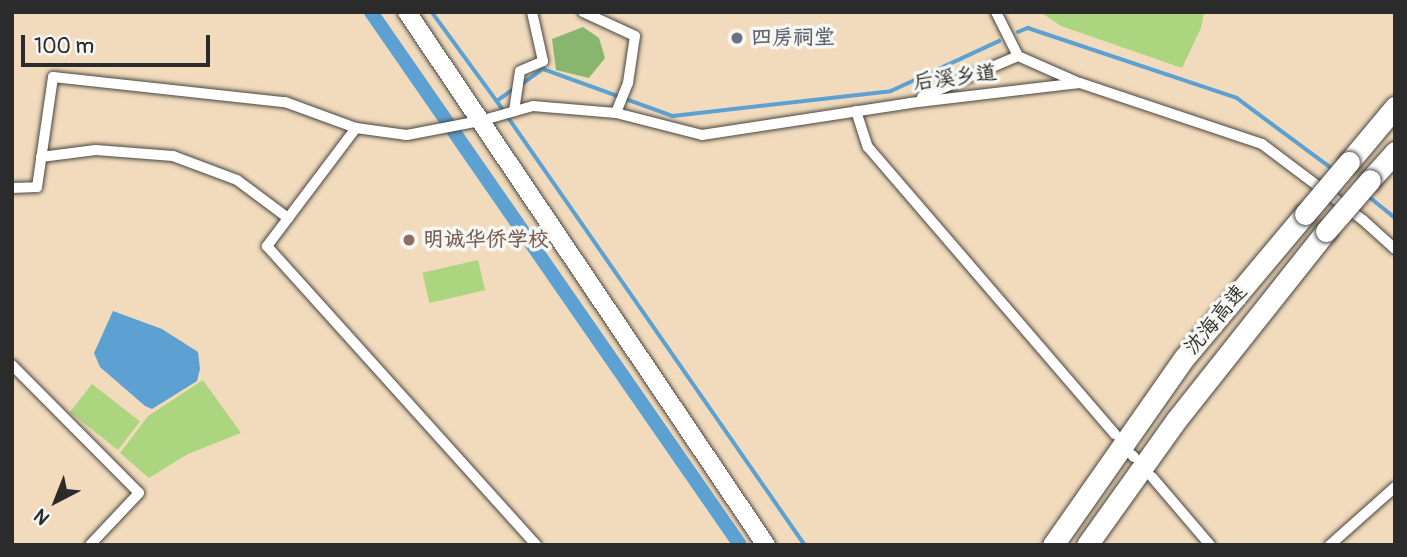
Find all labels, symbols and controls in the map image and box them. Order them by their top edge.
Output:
scale bar [24,21,214,65]
place label: 四房祠堂 [751,25,835,51]
marker: 四房祠堂 [729,30,745,46]
text: 100 m [34,33,94,60]
street label: 后溪乡道 [912,60,998,96]
place label: 明诚华侨学校 [423,227,549,253]
marker: 明诚华侨学校 [401,232,417,248]
street label: 沈海高速 [1179,280,1253,360]
north arrow [21,466,91,536]
text: N [29,503,55,530]

